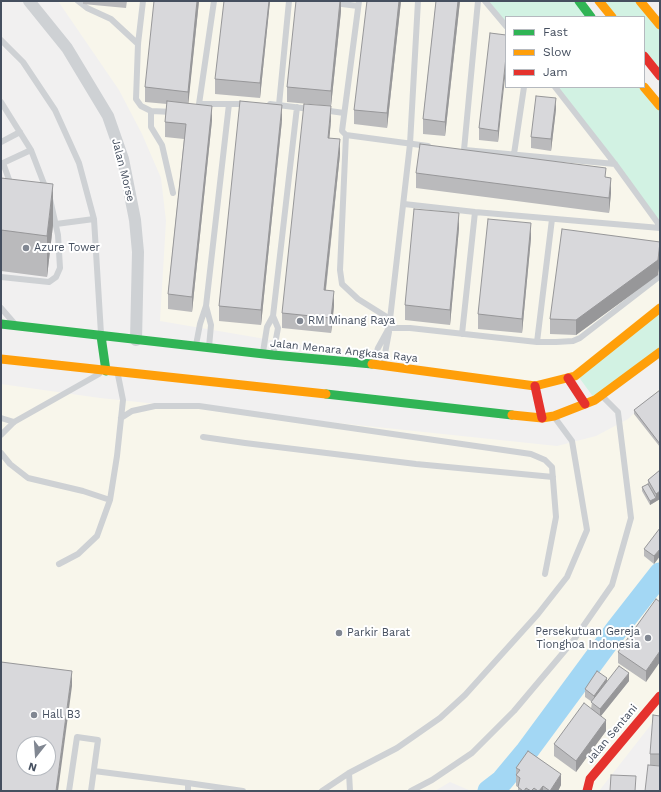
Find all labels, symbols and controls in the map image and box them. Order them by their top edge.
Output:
legend [505,16,645,88]
text: Fast [543,25,568,39]
text: Slow [543,45,571,59]
text: Jam [543,65,568,79]
street label: Jalan Morse [109,137,137,203]
place label: Azure Tower [34,241,100,255]
marker: Azure Tower [21,243,31,253]
place label: RM Minang Raya [308,314,395,328]
marker: RM Minang Raya [295,316,305,326]
street label: Jalan Menara Angkasa Raya [269,337,419,365]
place label: Persekutuan Gereja Tionghoa Indonesia [535,625,640,651]
place label: Parkir Barat [347,626,410,640]
marker: Parkir Barat [334,628,344,638]
marker: Persekutuan Gereja Tionghoa Indonesia [643,633,653,643]
street label: Jalan Sentani [583,702,641,766]
place label: Hall B3 [42,708,80,722]
marker: Hall B3 [29,710,39,720]
north arrow [16,736,56,776]
text: N [27,760,38,774]

